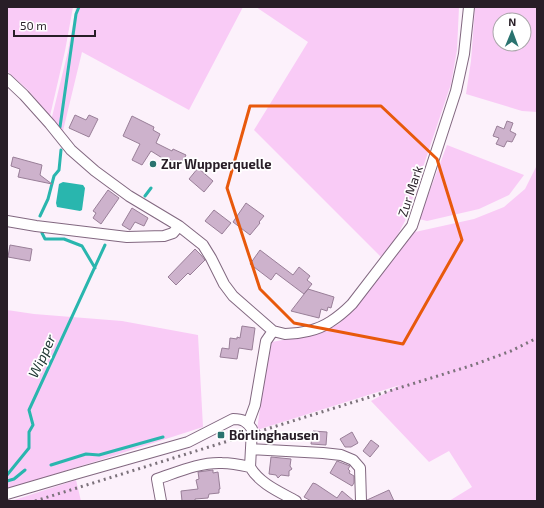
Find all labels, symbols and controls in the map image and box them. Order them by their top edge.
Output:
scale bar [14,12,95,38]
north arrow [492,12,532,52]
text: N [508,15,516,28]
text: 50 m [20,18,47,32]
place label: Zur Wupperquelle [161,156,272,172]
marker: Zur Wupperquelle [148,159,158,169]
street label: Zur Mark [394,163,426,219]
water label: Wipper [24,331,59,380]
place label: Börlinghausen [229,427,319,443]
marker: Börlinghausen [216,430,226,440]

